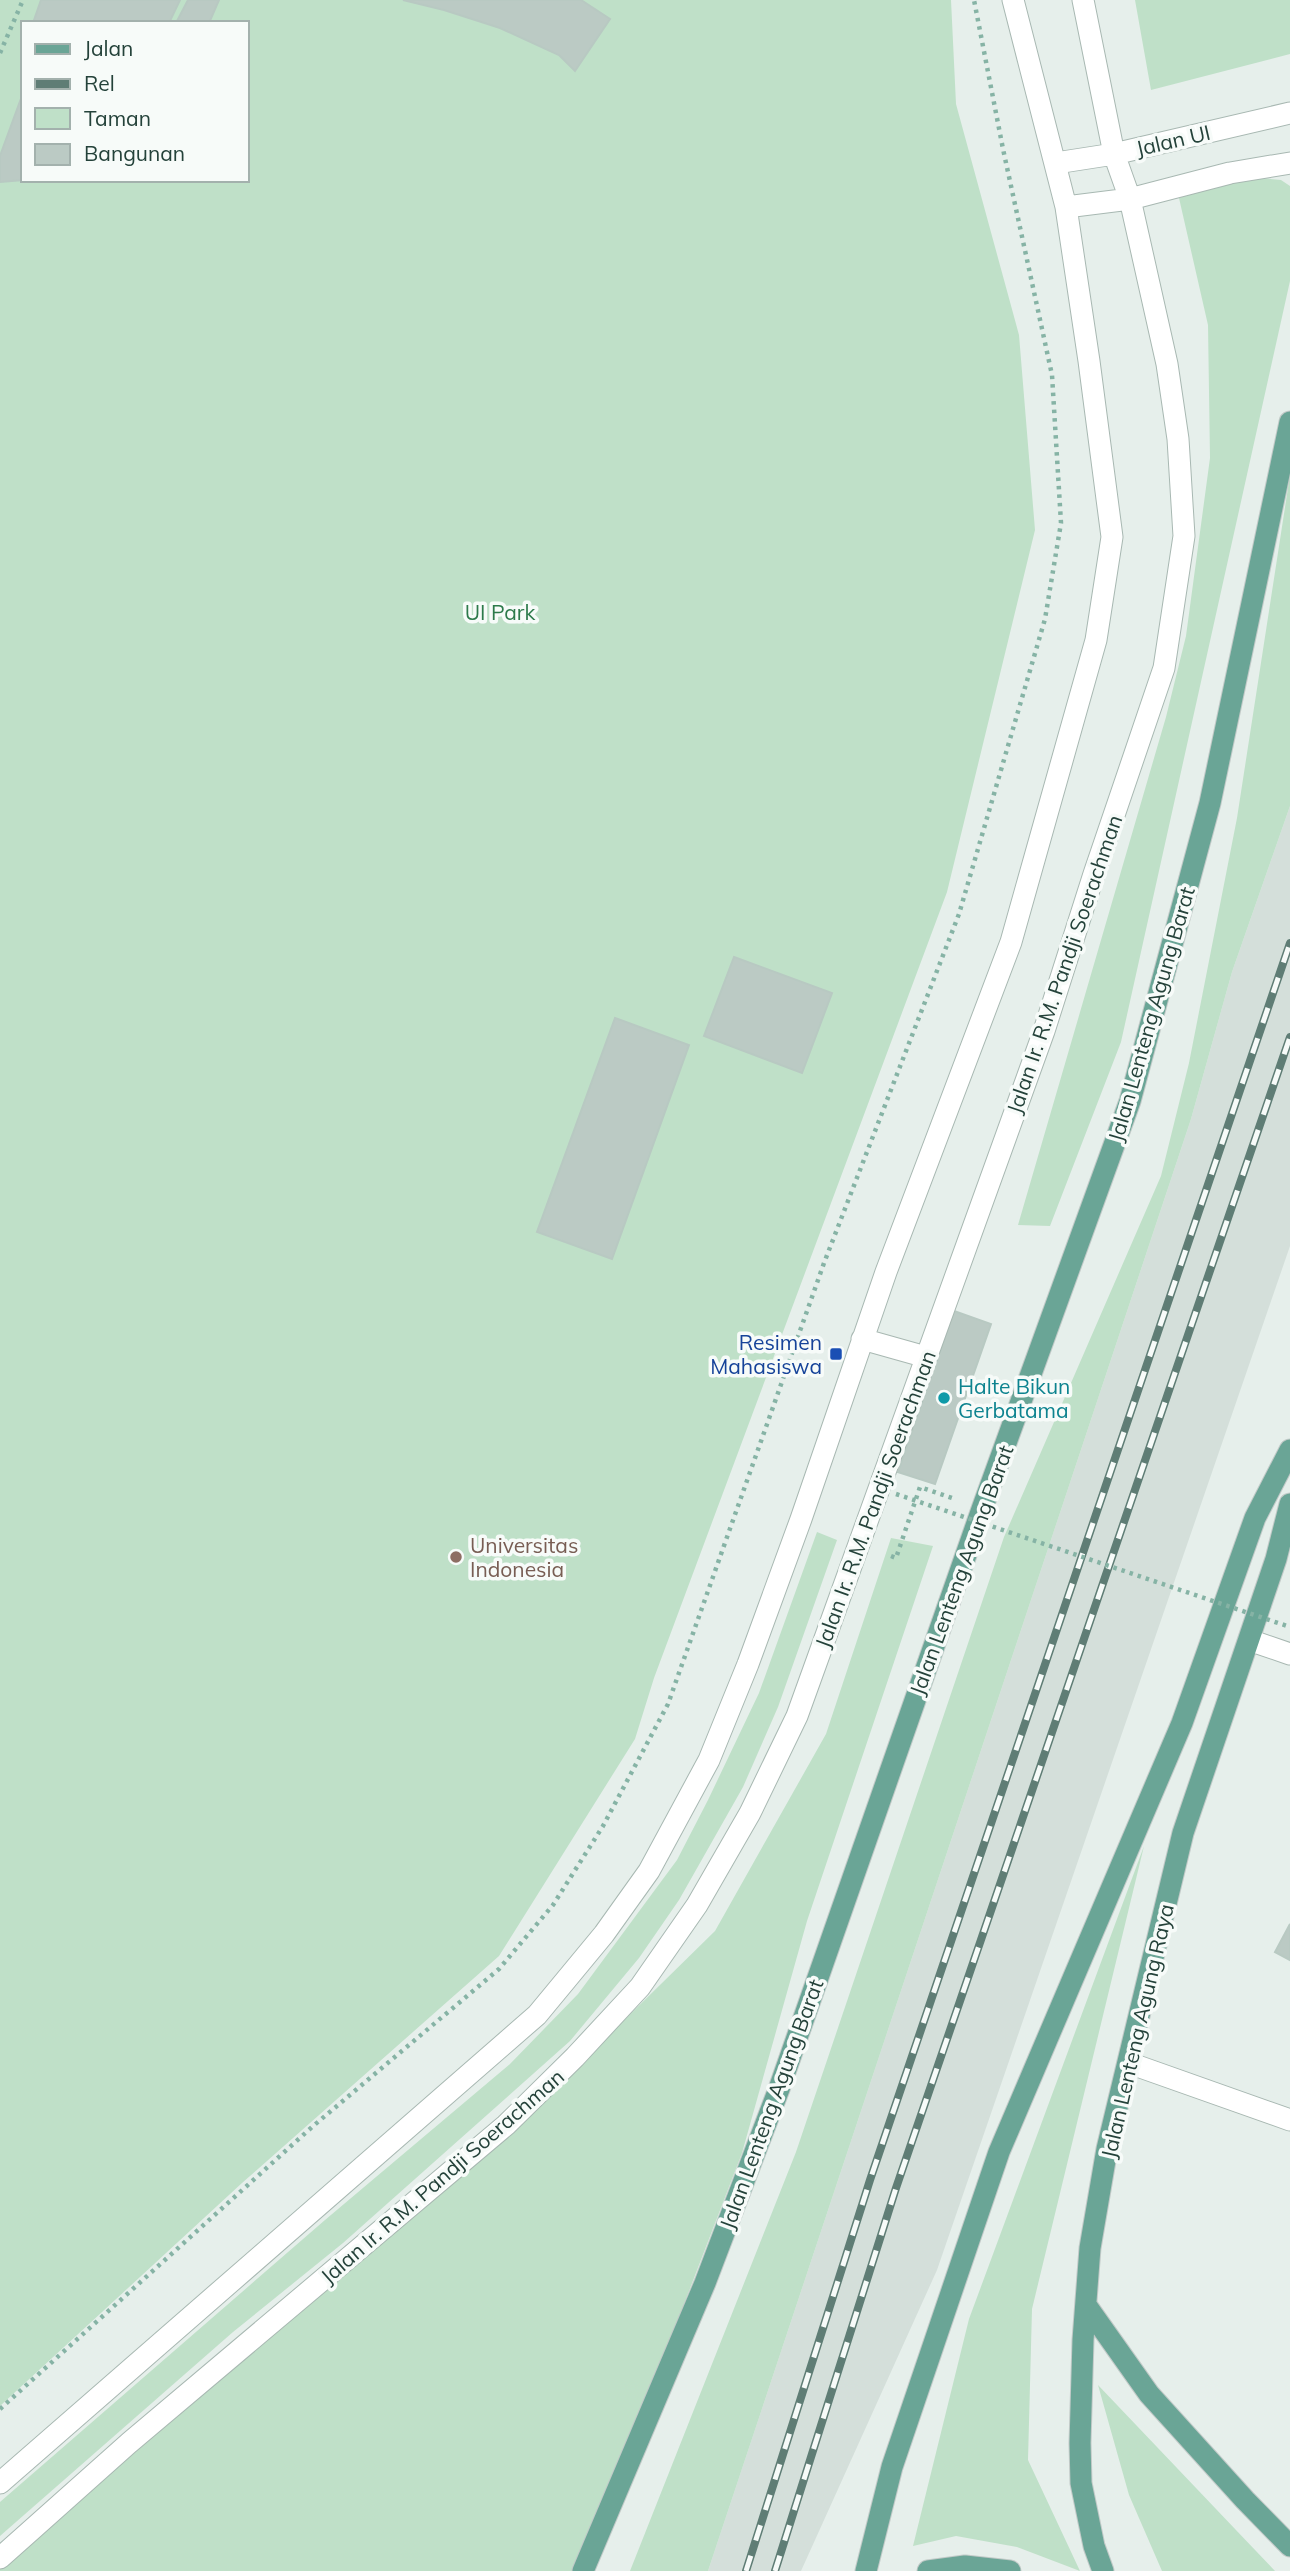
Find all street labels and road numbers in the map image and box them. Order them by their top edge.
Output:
street label: Jalan UI [1133,119,1213,161]
street label: Jalan Ir. R.M. Pandji Soerachman [1001,811,1127,1117]
street label: Jalan Lenteng Agung Barat [1102,884,1200,1144]
street label: Jalan Ir. R.M. Pandji Soerachman [809,1347,941,1651]
street label: Jalan Lenteng Agung Barat [904,1442,1018,1698]
street label: Jalan Lenteng Agung Raya [1095,1901,1179,2161]
street label: Jalan Lenteng Agung Barat [714,1976,828,2232]
street label: Jalan Ir. R.M. Pandji Soerachman [315,2063,569,2289]

